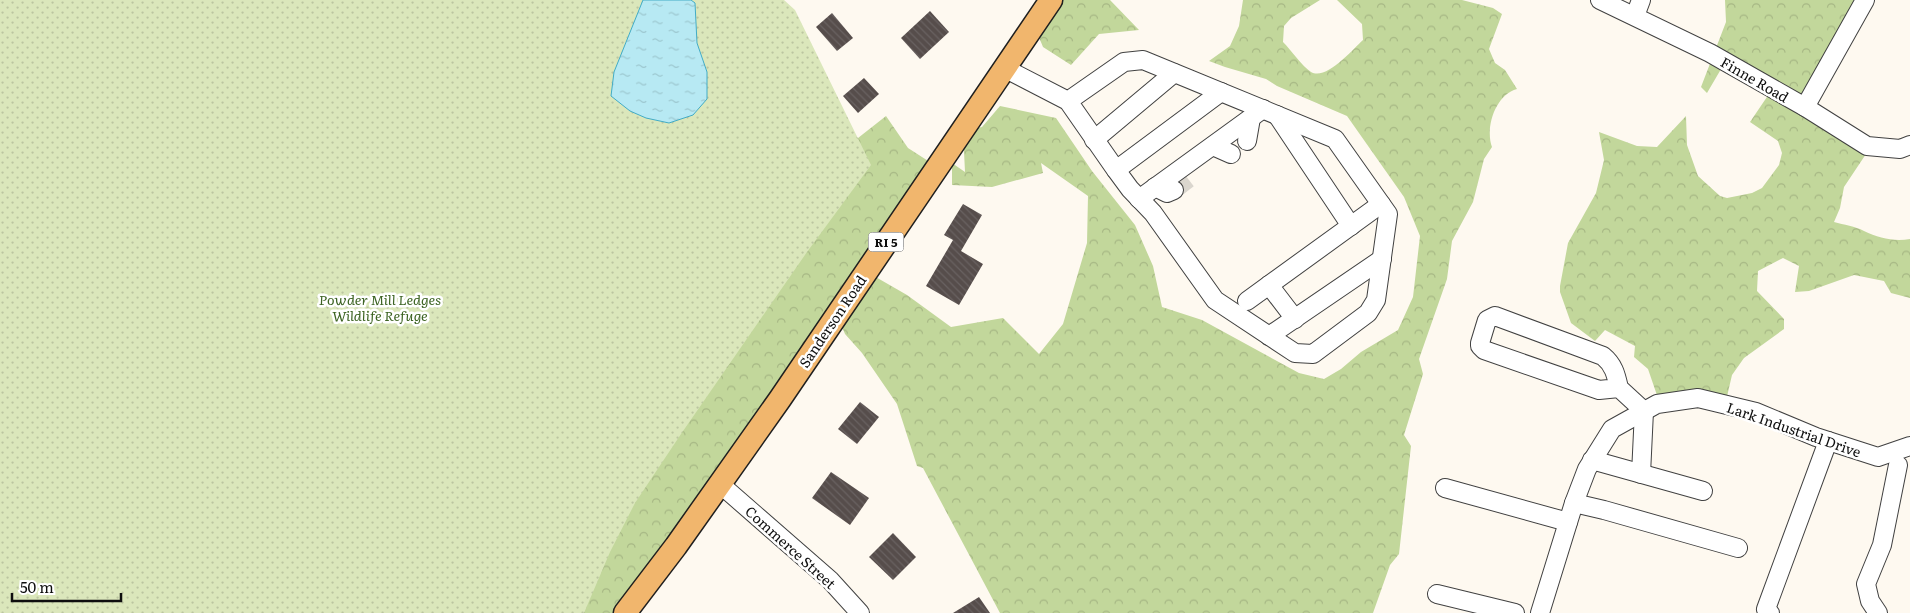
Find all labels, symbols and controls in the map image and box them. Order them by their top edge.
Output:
street label: Finne Road [1717,51,1793,107]
road number: RI 5 [868,232,904,252]
street label: Sanderson Road [794,271,871,371]
park label: Powder Mill Ledges Wildlife Refuge [319,289,441,325]
street label: Lark Industrial Drive [1724,397,1864,461]
street label: Commerce Street [741,501,841,593]
scale bar [12,570,121,602]
text: 50 m [20,575,54,598]

